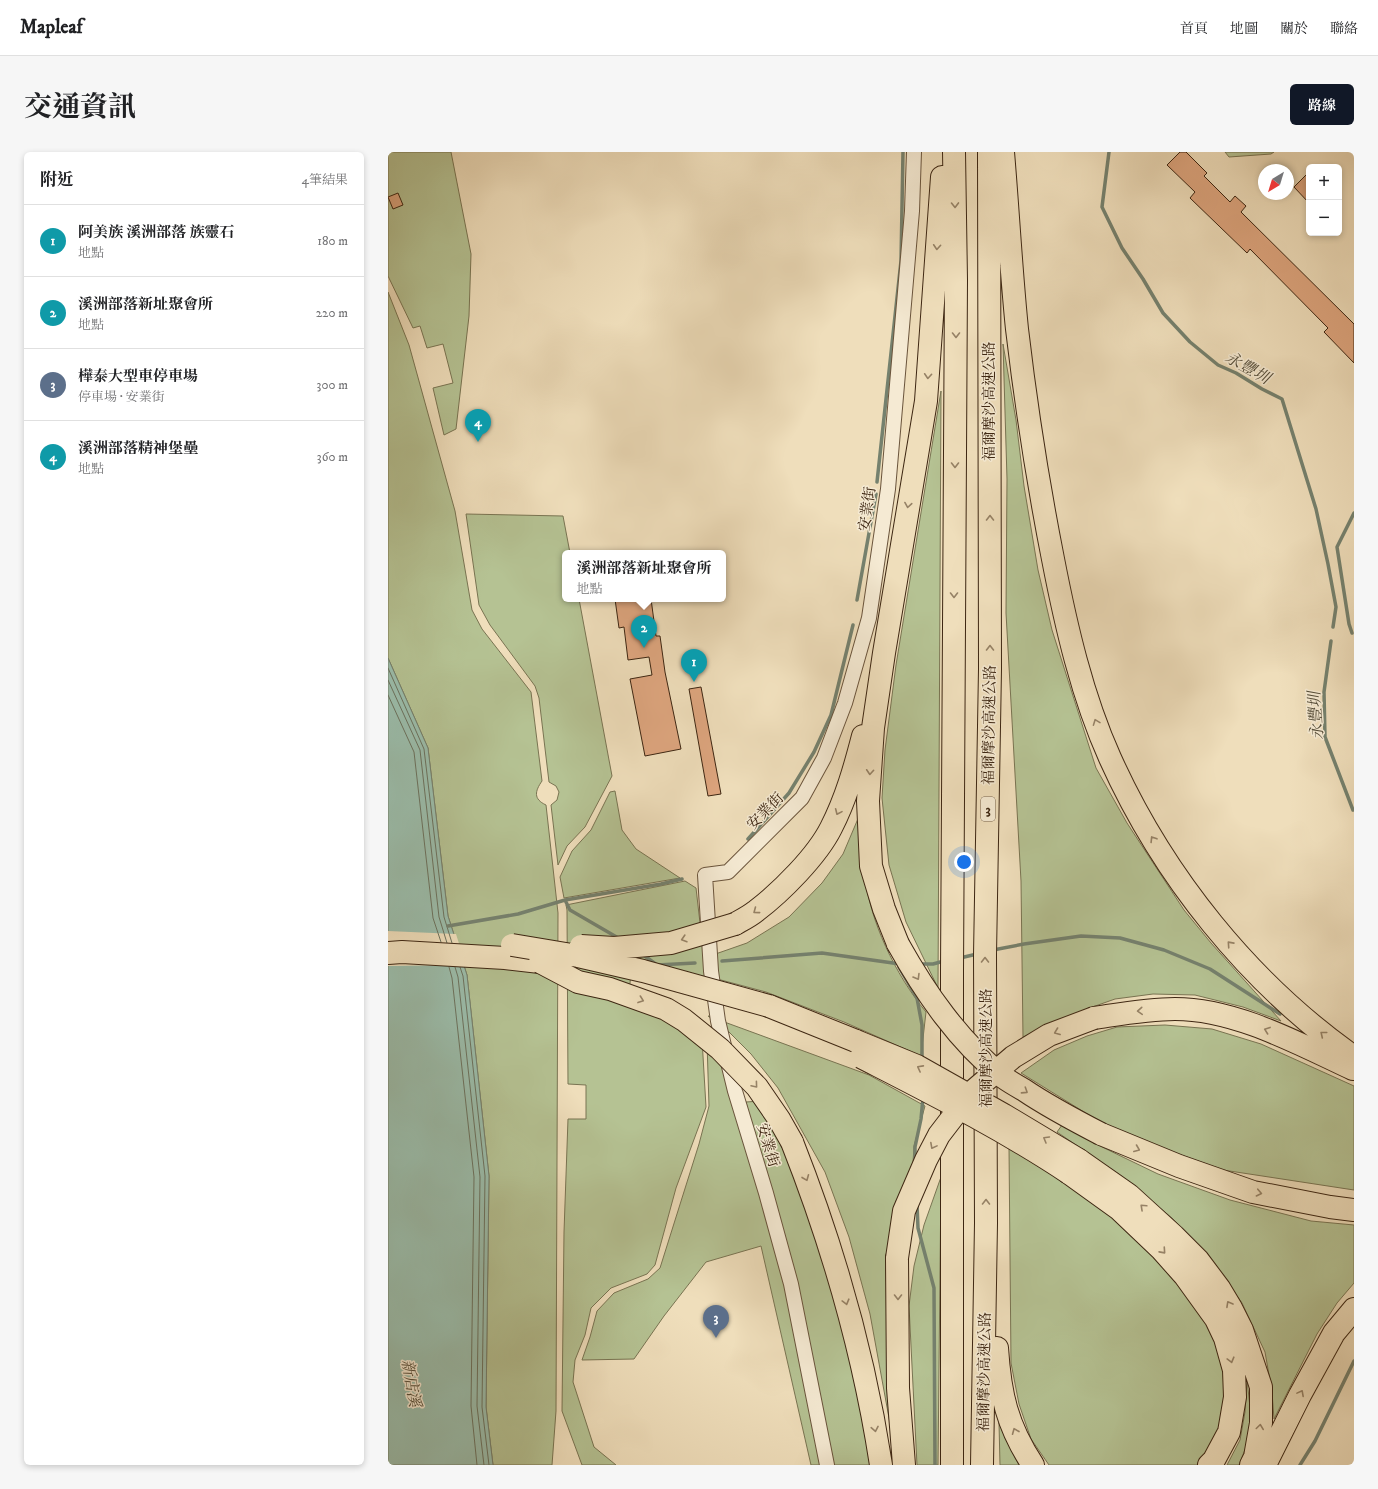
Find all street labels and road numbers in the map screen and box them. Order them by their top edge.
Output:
street label: 福爾摩沙高速公路 [980,341,999,461]
street label: 安業街 [855,485,880,533]
street label: 福爾摩沙高速公路 [979,665,1000,785]
street label: 安業街 [743,789,788,834]
road number: 3 [981,797,995,821]
street label: 福爾摩沙高速公路 [977,988,996,1108]
street label: 安業街 [752,1121,783,1169]
street label: 福爾摩沙高速公路 [974,1312,995,1432]

